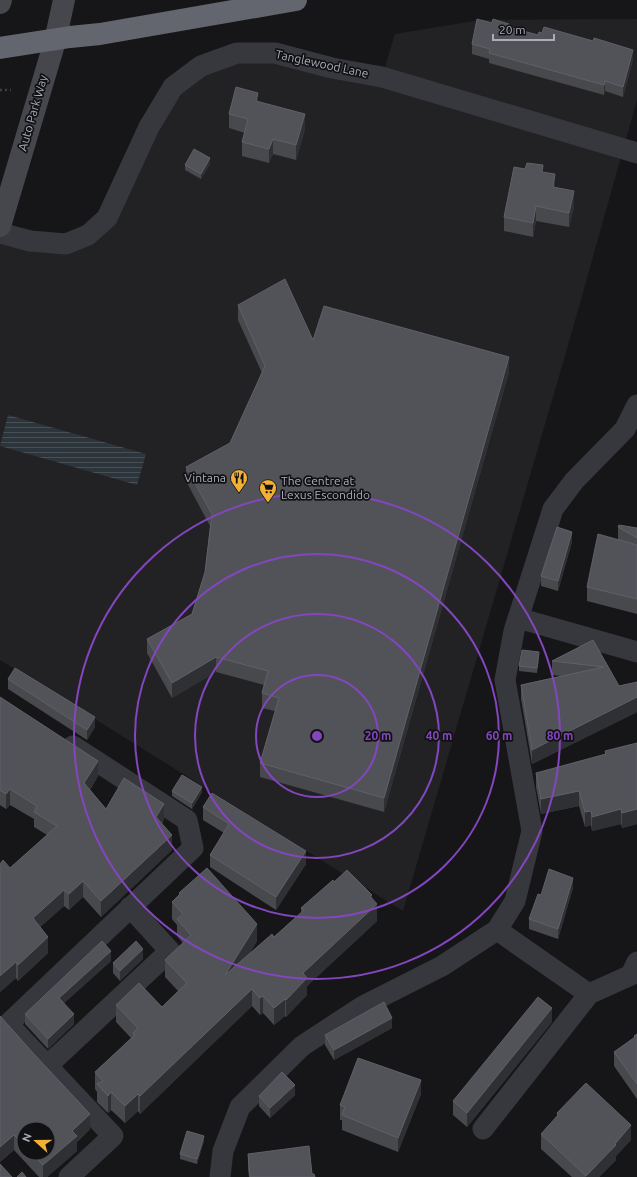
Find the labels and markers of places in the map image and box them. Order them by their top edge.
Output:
restaurant icon: Vintana [229,468,249,493]
place label: Vintana [184,471,226,484]
place label: The Centre at Lexus Escondido [281,474,370,501]
supermarket icon: The Centre at Lexus Escondido [258,478,278,503]
centre of rings [310,729,324,743]

